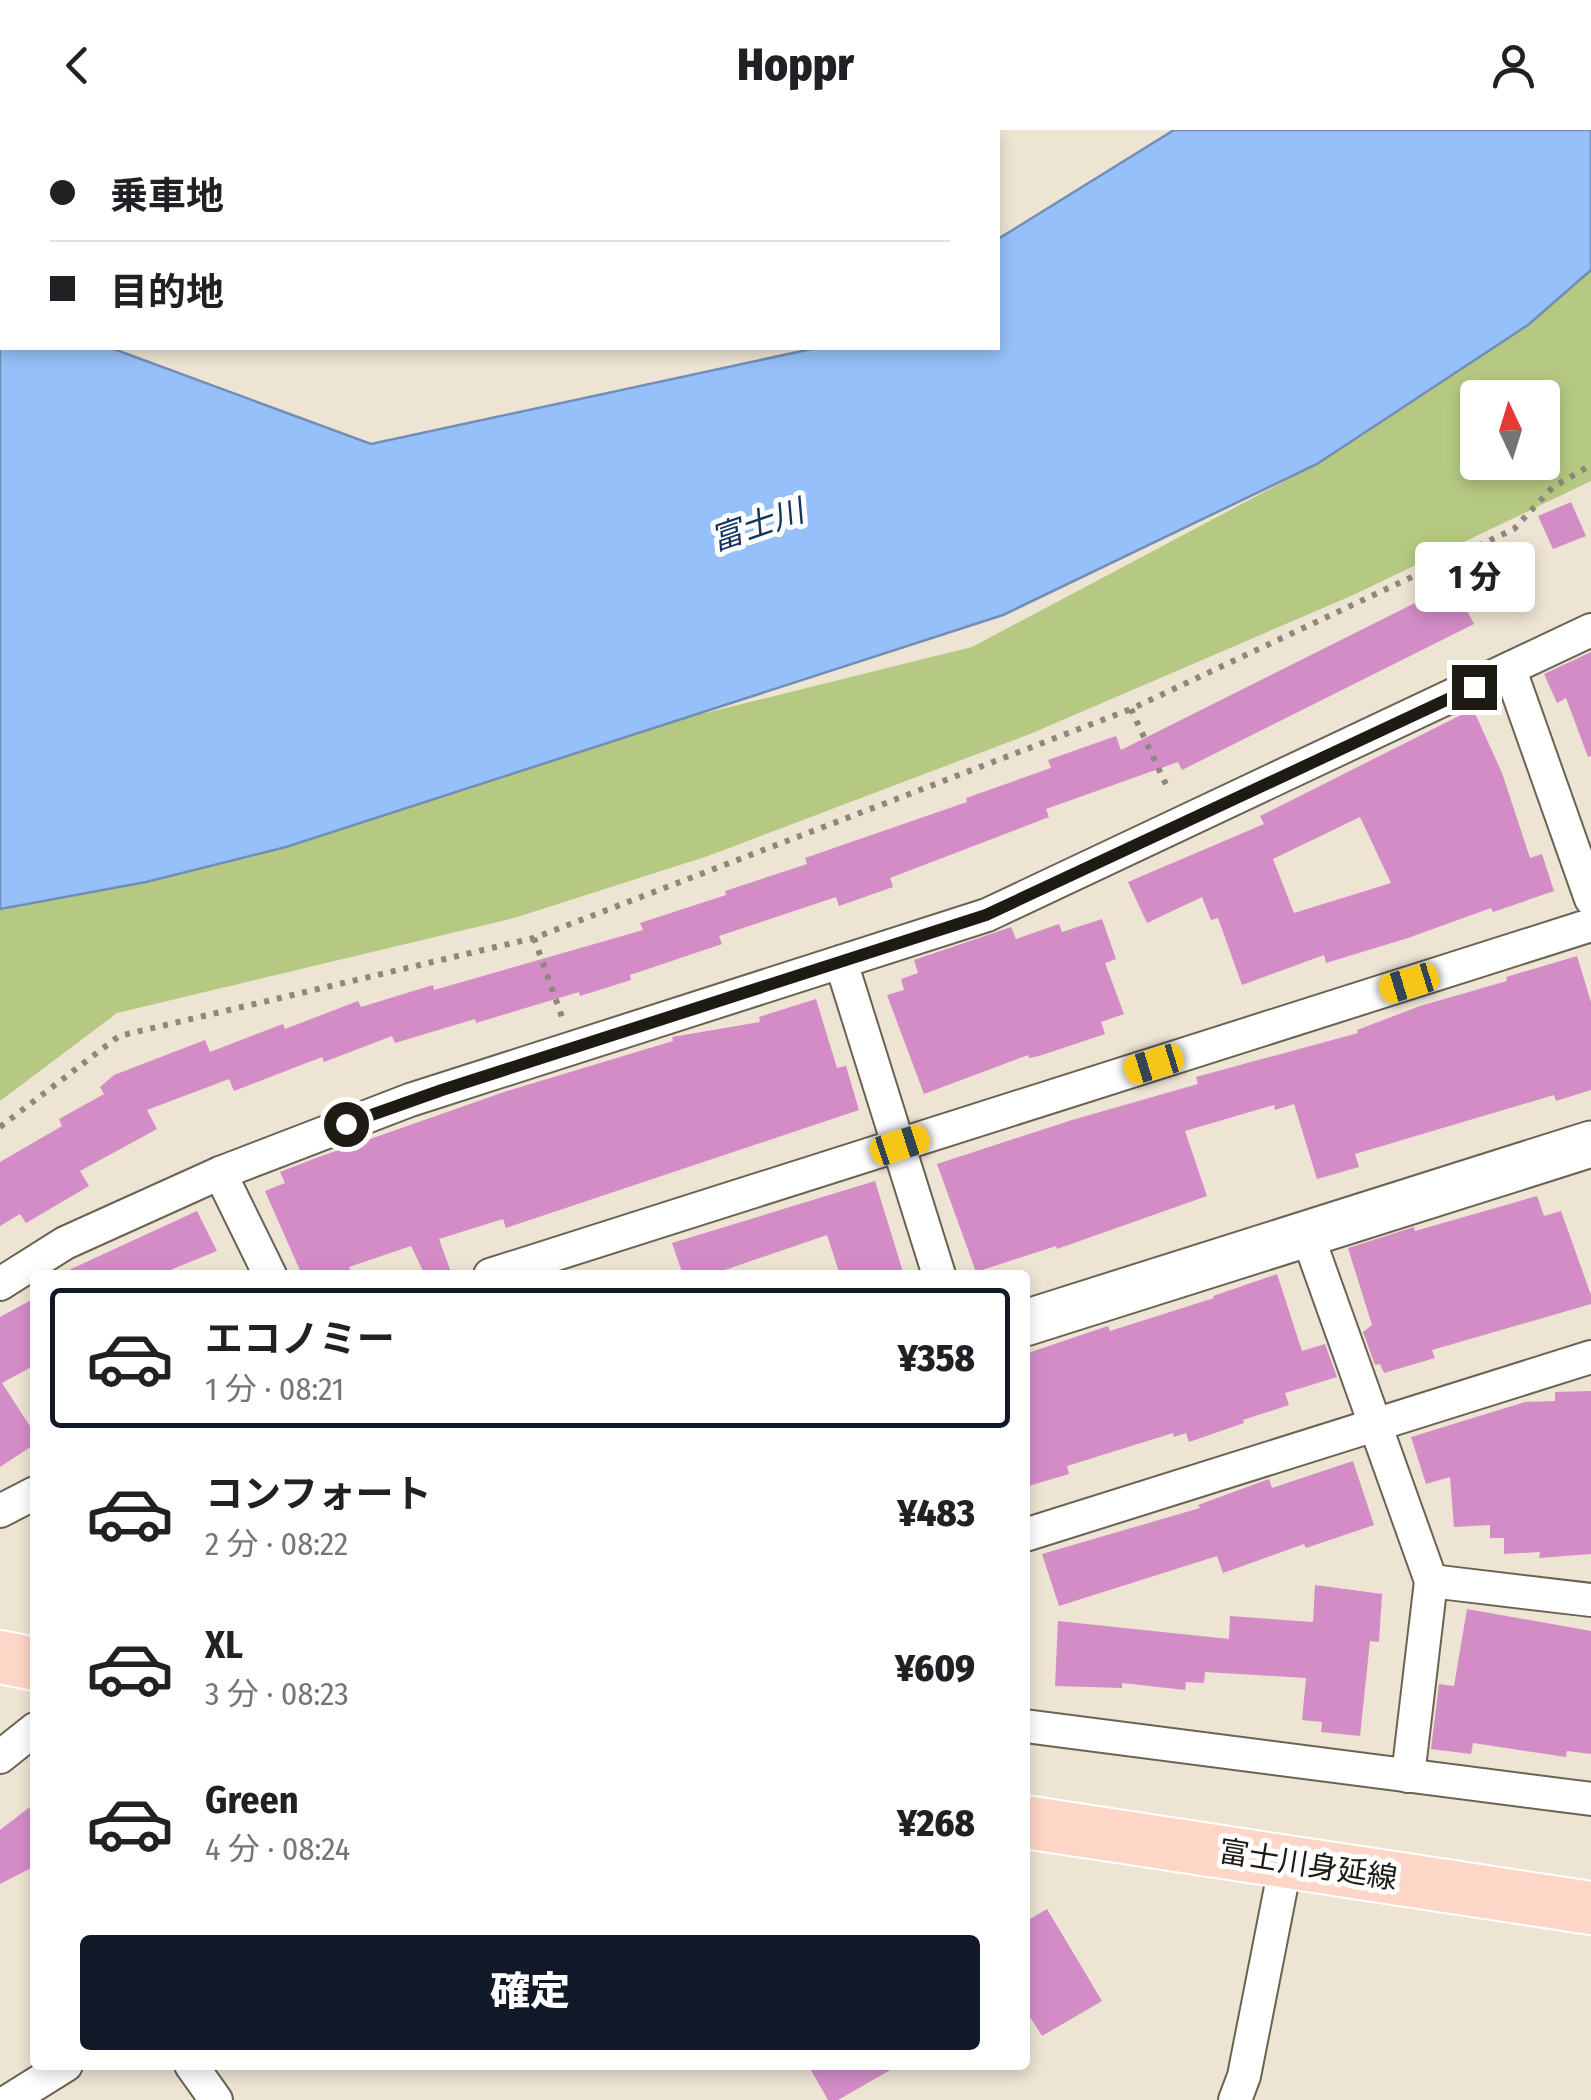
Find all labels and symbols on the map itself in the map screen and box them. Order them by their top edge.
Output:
north arrow [1460,380,1560,480]
water label: 富士川 [705,490,811,559]
callout: 1 分 [1414,542,1534,612]
route end [1452,665,1497,710]
car [1376,960,1442,1006]
car [1121,1041,1187,1087]
route start [324,1102,369,1147]
car [867,1121,933,1169]
street label: 富士川身延線 [1216,1833,1400,1897]

